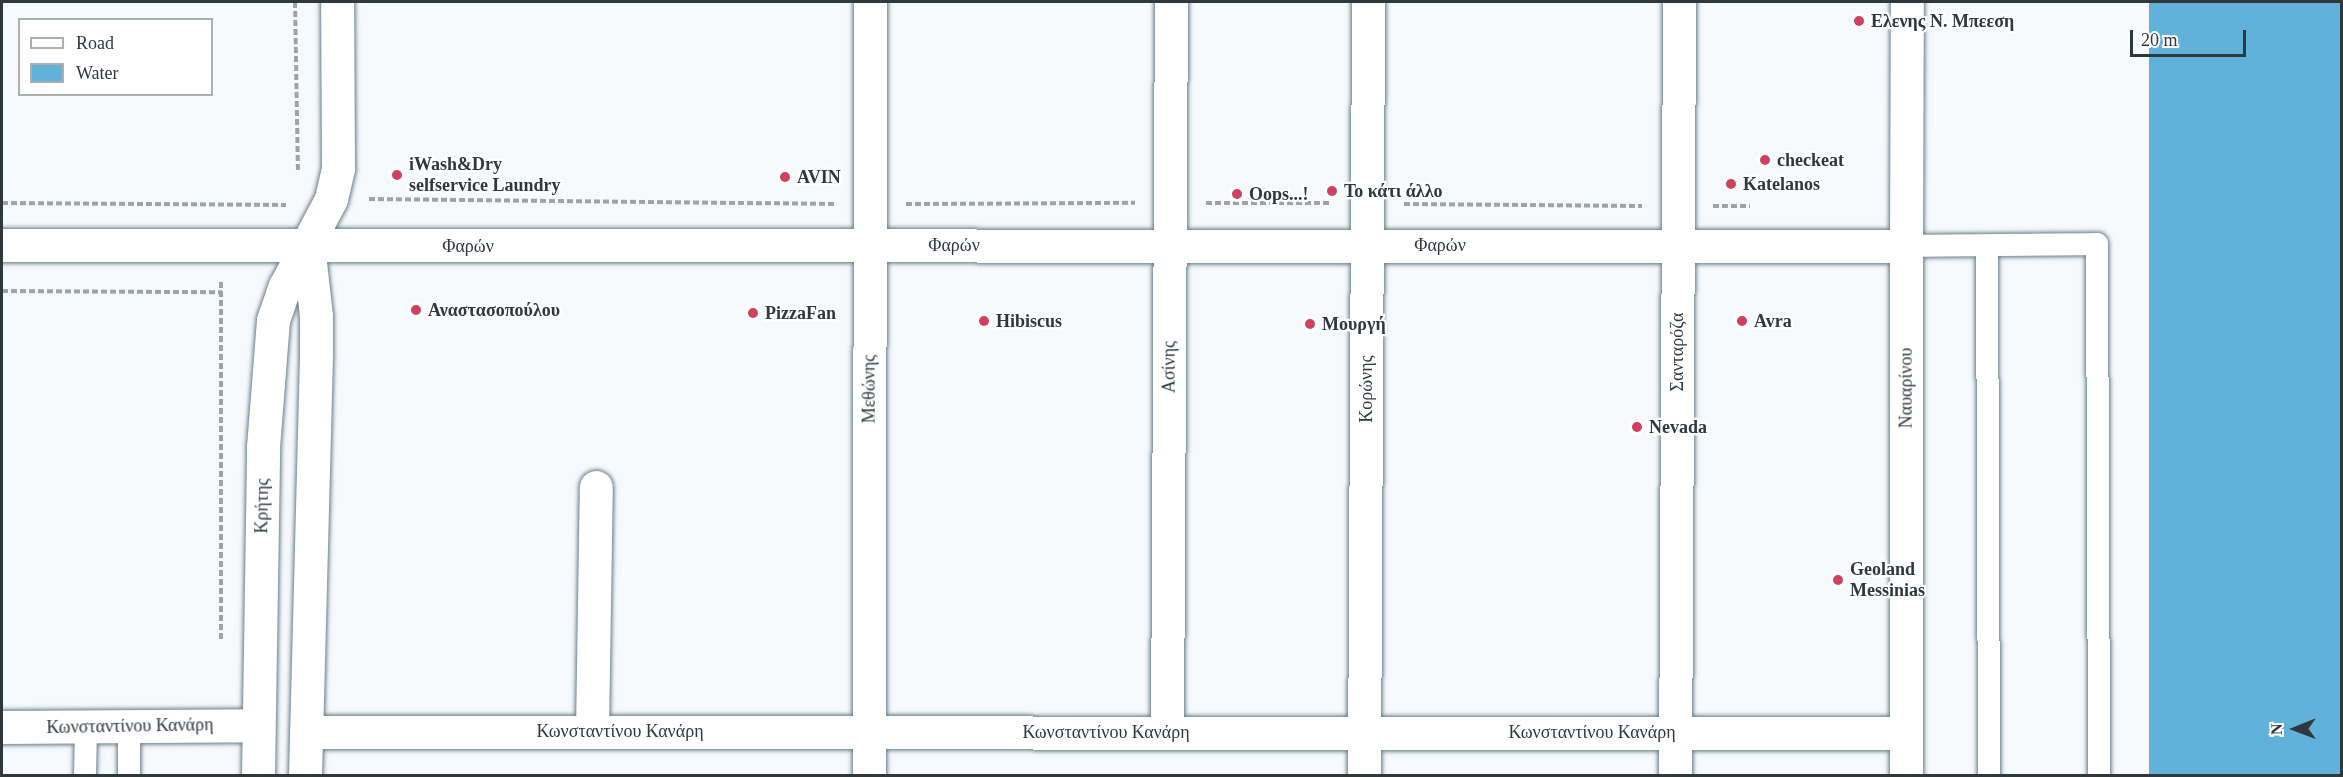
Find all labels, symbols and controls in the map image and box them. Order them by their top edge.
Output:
place label: Ελενης Ν. Μπεεση [1871,10,2014,32]
marker: Ελενης Ν. Μπεεση [1852,14,1866,28]
legend [18,18,213,96]
scale bar [2133,18,2248,56]
text: 20 m [2141,30,2178,50]
text: Road [76,33,114,53]
text: Water [76,63,119,83]
place label: checkeat [1777,149,1844,171]
marker: checkeat [1758,153,1772,167]
place label: iWash&Dry selfservice Laundry [409,154,560,196]
place label: AVIN [797,166,841,188]
marker: iWash&Dry selfservice Laundry [390,168,404,182]
marker: AVIN [778,170,792,184]
place label: Katelanos [1743,173,1820,195]
marker: Katelanos [1724,177,1738,191]
place label: Το κάτι άλλο [1344,180,1442,202]
place label: Oops...! [1249,183,1309,205]
marker: Το κάτι άλλο [1325,184,1339,198]
marker: Oops...! [1230,187,1244,201]
street label: Φαρών [928,234,980,256]
street label: Φαρών [1414,234,1466,256]
street label: Φαρών [442,235,494,257]
place label: Αναστασοπούλου [428,299,560,321]
place label: PizzaFan [765,302,836,324]
marker: Αναστασοπούλου [409,303,423,317]
marker: PizzaFan [746,306,760,320]
place label: Hibiscus [996,310,1062,332]
place label: Avra [1754,310,1792,332]
place label: Μουργή [1322,313,1386,335]
street label: Σανταρόζα [1666,313,1688,391]
marker: Hibiscus [977,314,991,328]
marker: Avra [1735,314,1749,328]
marker: Μουργή [1303,317,1317,331]
street label: Ασίνης [1158,341,1180,393]
street label: Ναυαρίνου [1895,348,1917,428]
street label: Μεθώνης [858,355,880,423]
street label: Κορώνης [1355,355,1377,423]
place label: Nevada [1649,416,1707,438]
marker: Nevada [1630,420,1644,434]
street label: Κρήτης [251,478,273,534]
place label: Geoland Messinias [1850,559,1925,602]
marker: Geoland Messinias [1831,573,1845,587]
north arrow [2265,699,2325,759]
street label: Κωνσταντίνου Κανάρη [46,714,214,738]
street label: Κωνσταντίνου Κανάρη [536,720,704,742]
street label: Κωνσταντίνου Κανάρη [1022,721,1190,743]
street label: Κωνσταντίνου Κανάρη [1508,721,1676,743]
text: N [2268,723,2285,735]

